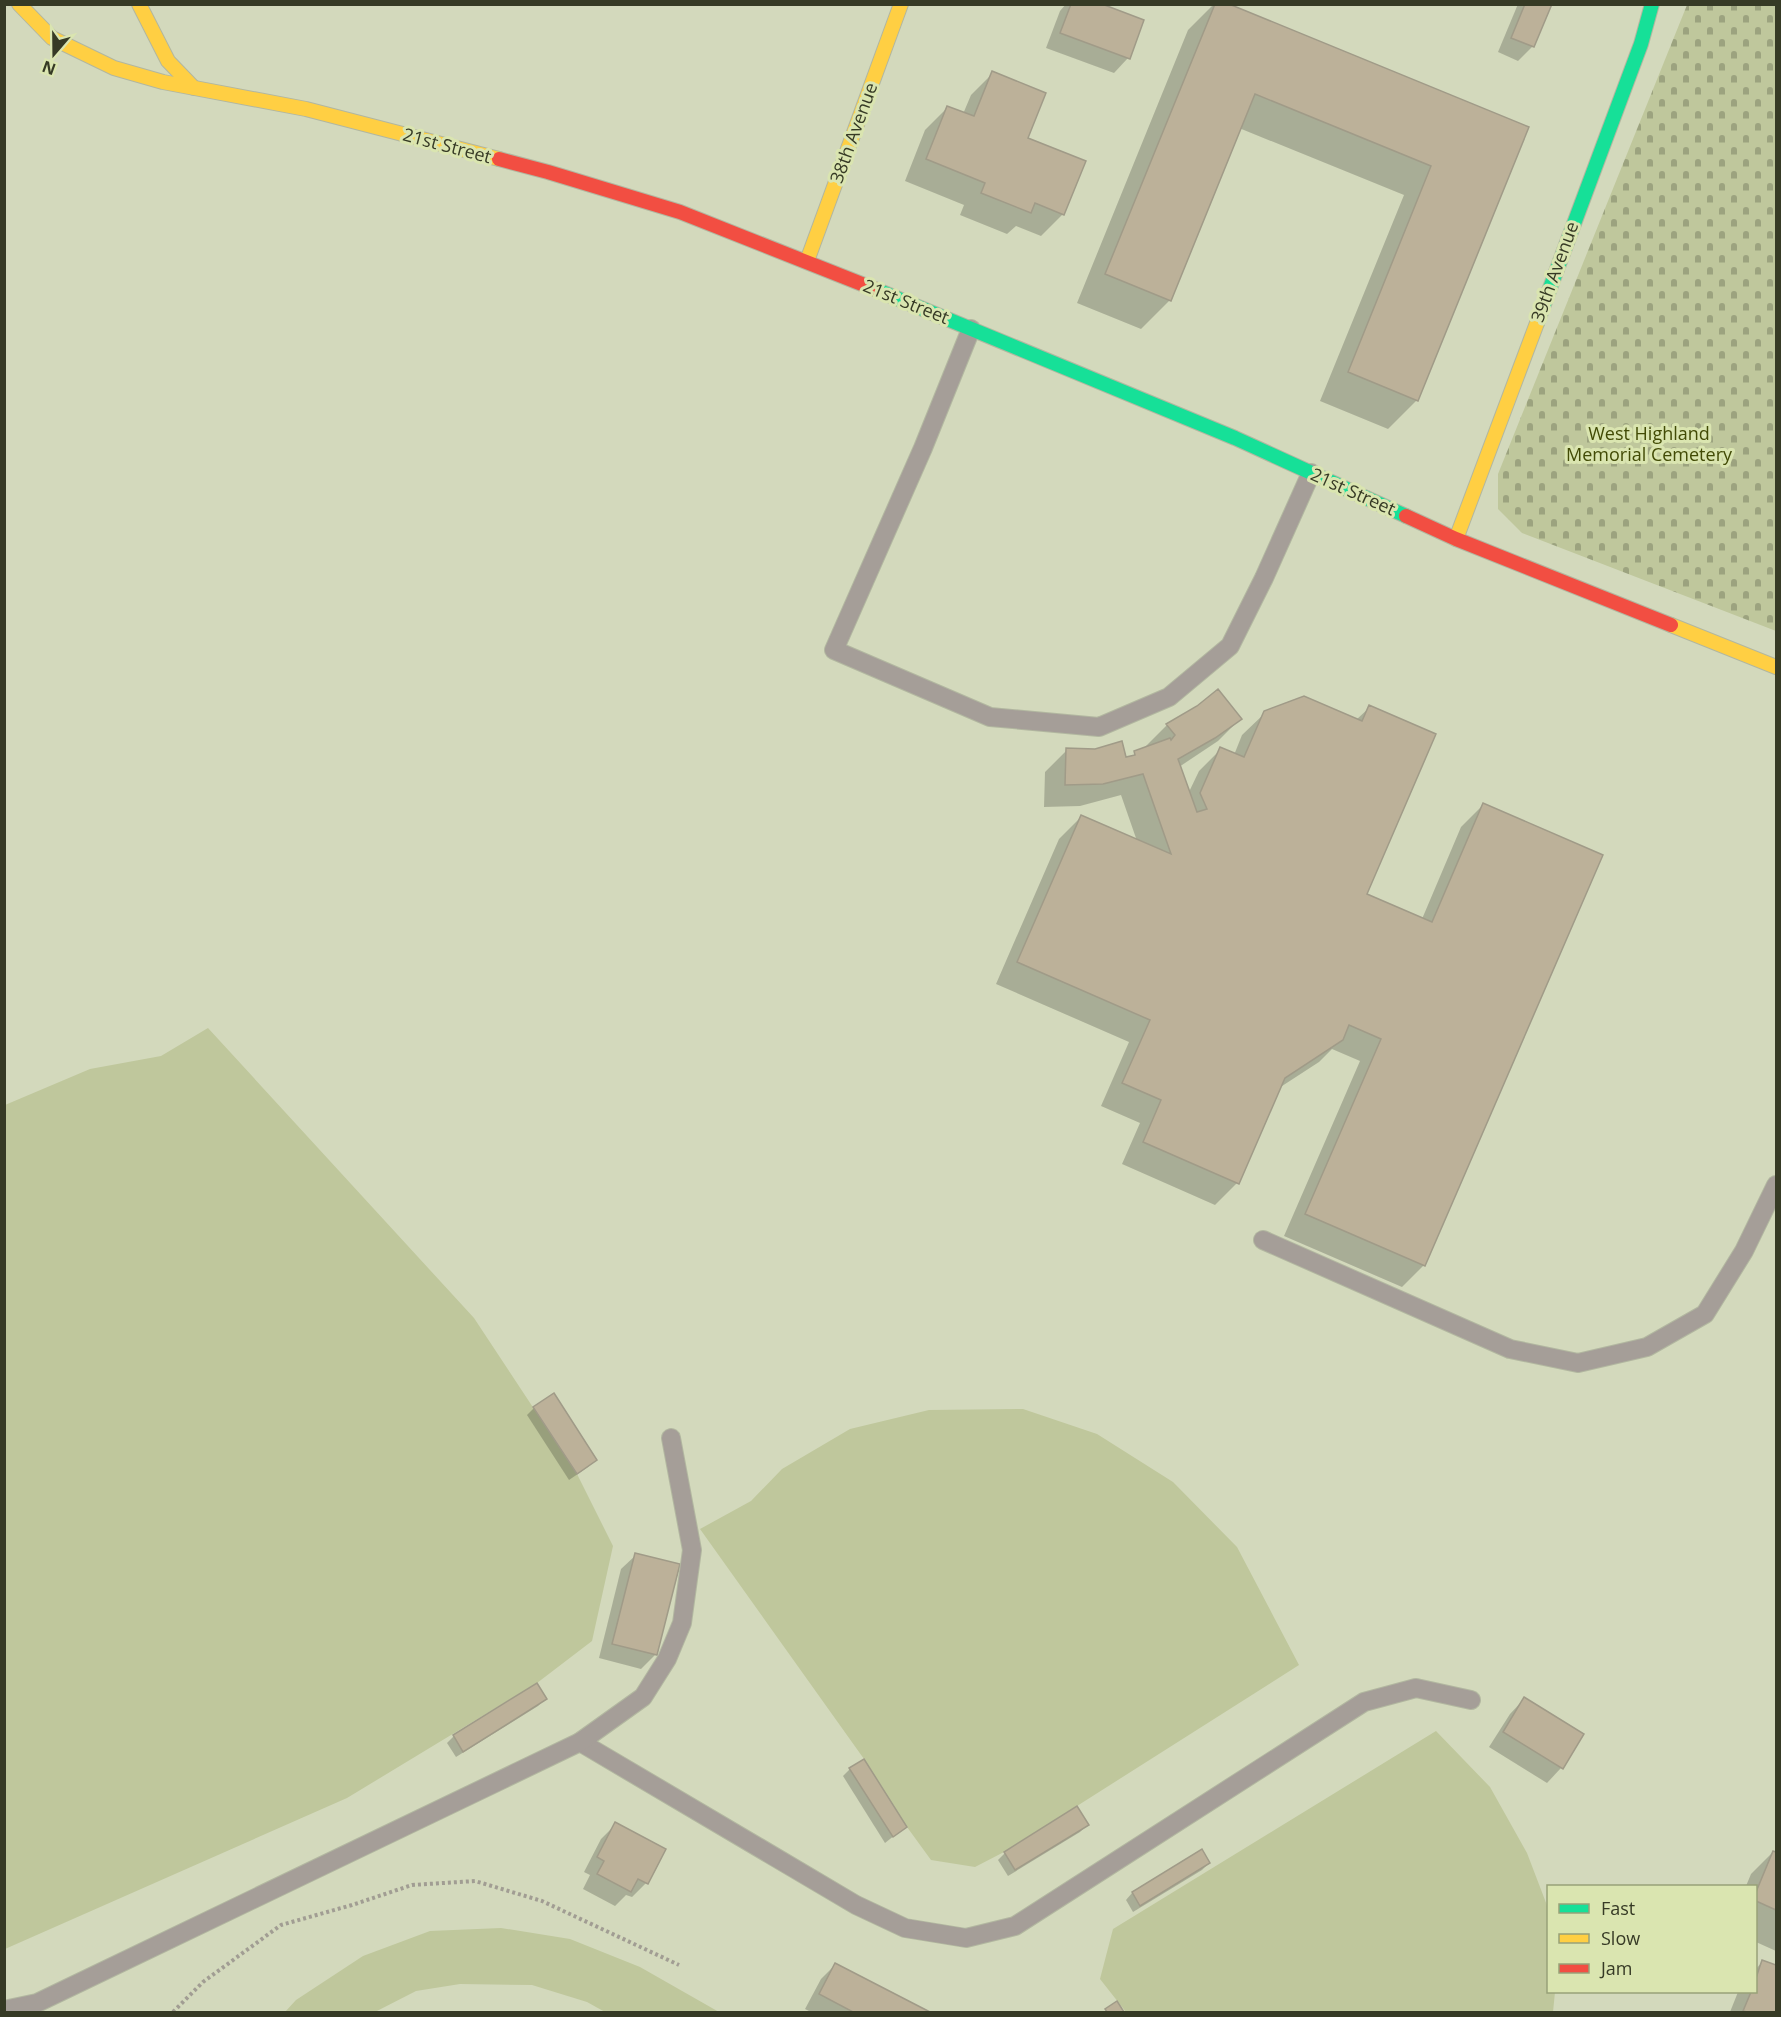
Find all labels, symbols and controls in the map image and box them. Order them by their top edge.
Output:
north arrow [24,24,84,84]
text: N [39,56,59,81]
street label: 38th Avenue [824,79,882,186]
street label: 21st Street [400,122,494,168]
street label: 39th Avenue [1525,218,1583,325]
street label: 21st Street [860,273,953,329]
park label: West Highland Memorial Cemetery [1566,421,1733,466]
street label: 21st Street [1307,462,1400,520]
legend [1547,1885,1757,1993]
text: Fast [1601,1896,1635,1920]
text: Slow [1601,1926,1640,1950]
text: Jam [1599,1956,1633,1980]

